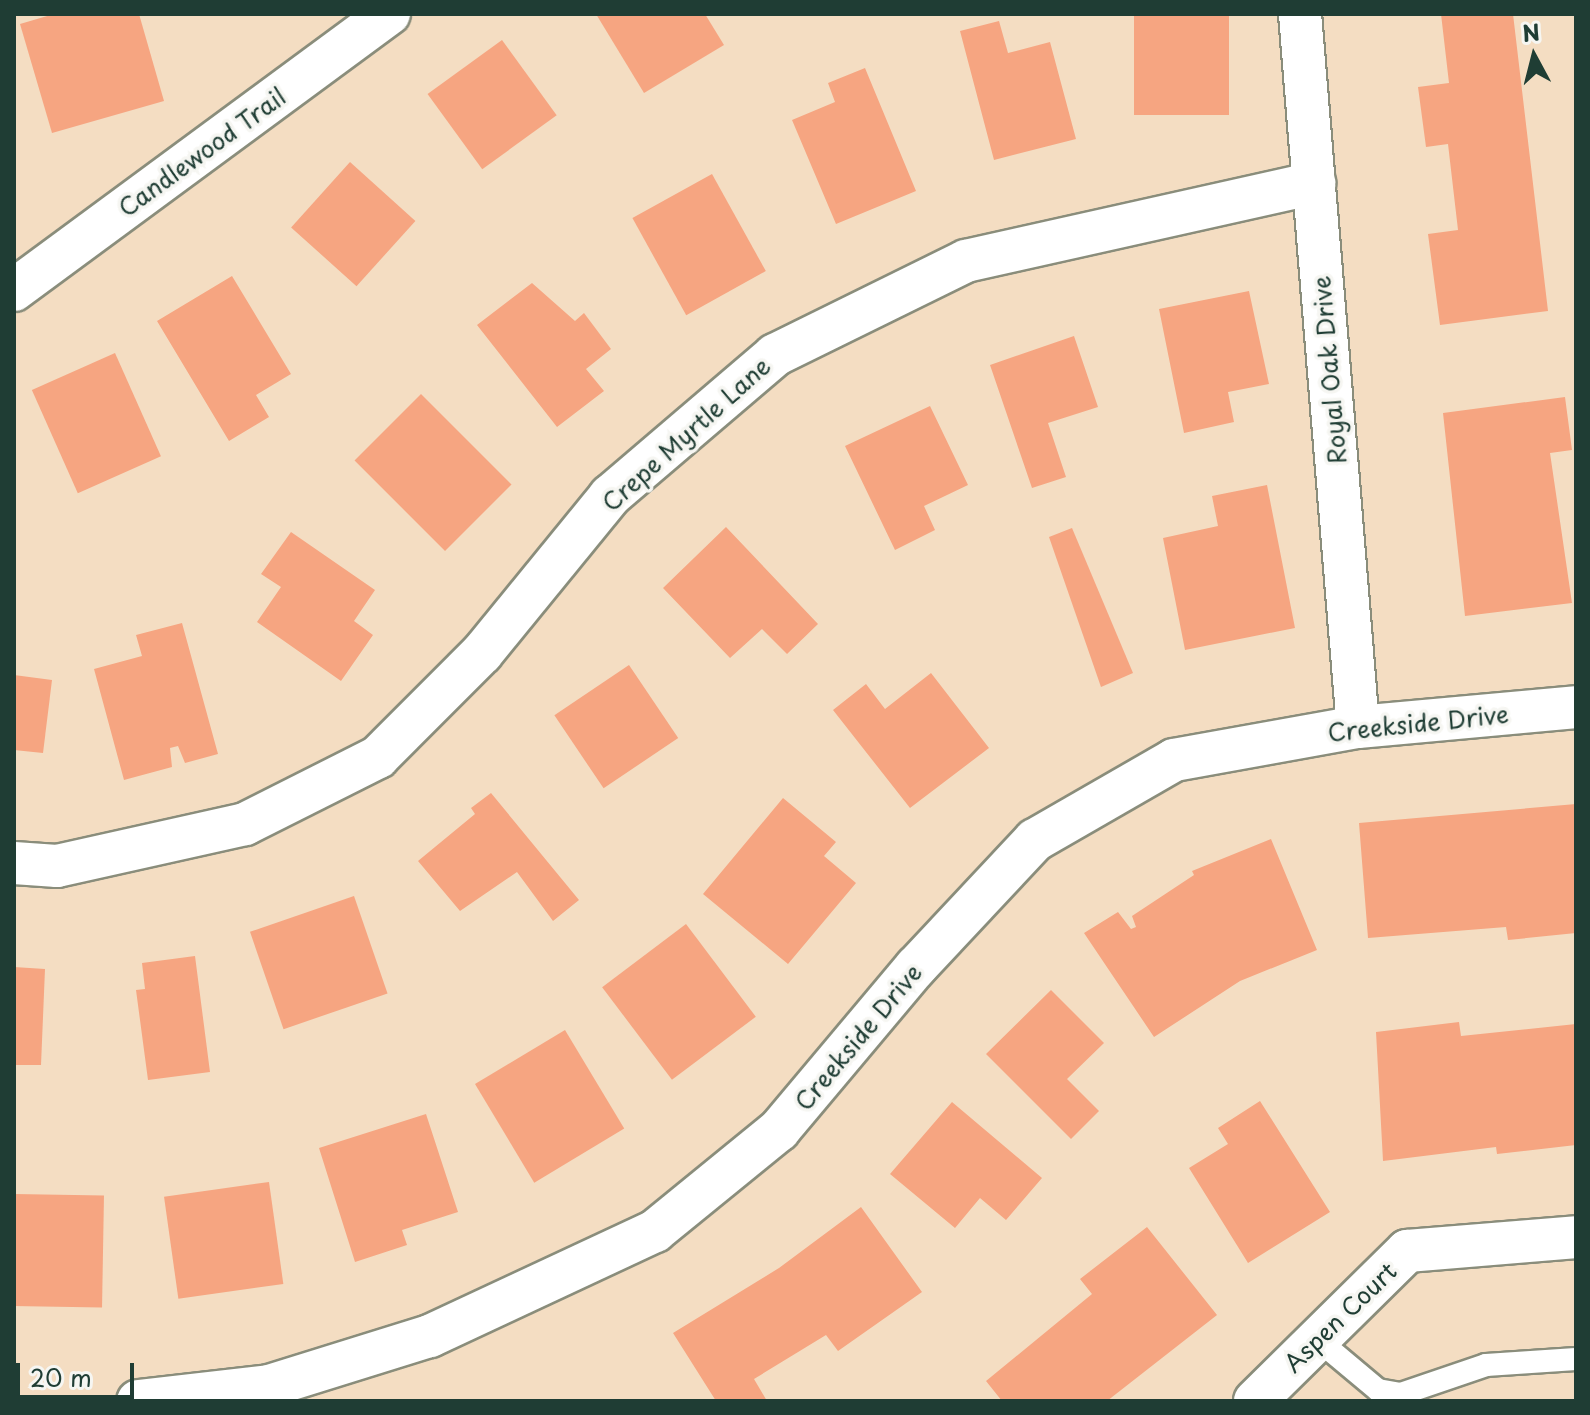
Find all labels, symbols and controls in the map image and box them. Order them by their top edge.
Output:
text: N [1520,14,1542,49]
north arrow [1494,16,1574,96]
street label: Candlewood Trail [112,81,292,223]
street label: Royal Oak Drive [1306,274,1352,466]
street label: Crepe Myrtle Lane [596,351,776,517]
street label: Creekside Drive [1326,699,1510,747]
street label: Creekside Drive [788,958,928,1116]
street label: Aspen Court [1278,1256,1402,1378]
scale bar [20,1347,138,1397]
text: 20 m [30,1359,92,1395]

